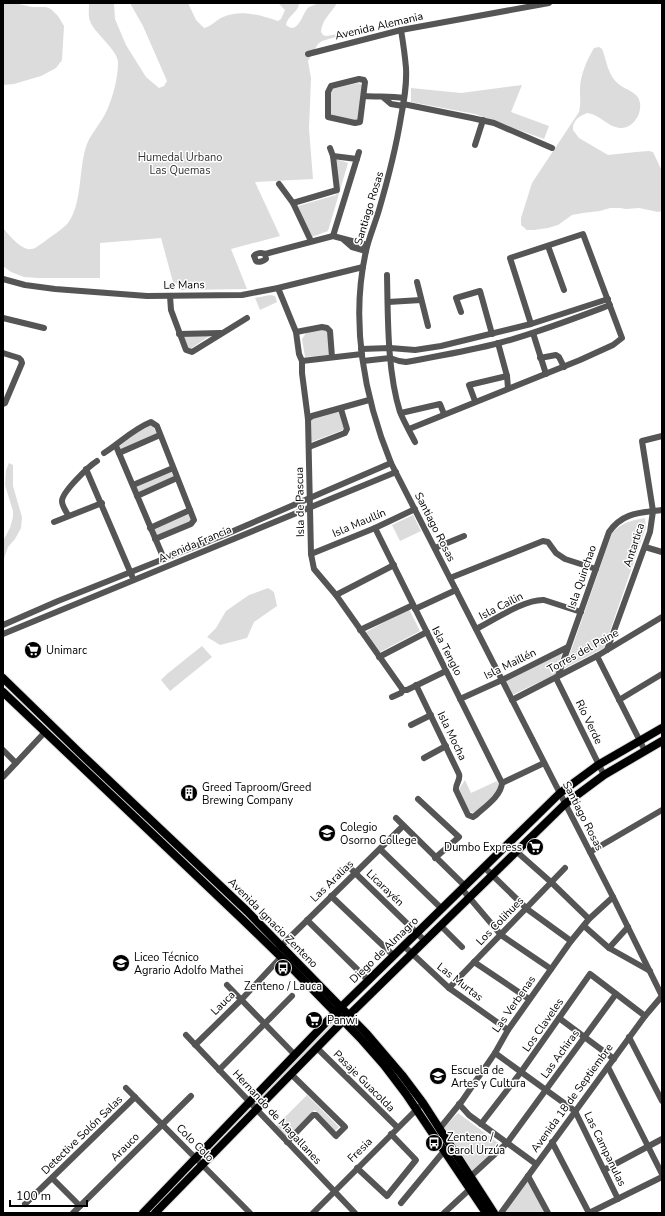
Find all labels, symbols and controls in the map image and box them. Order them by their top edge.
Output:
street label: Avenida Alemania [333,9,425,43]
park label: Humedal Urbano Las Quemas [138,150,222,178]
street label: Santiago Rosas [351,169,387,247]
street label: Le Mans [163,277,205,293]
street label: Isla de Pascua [292,467,308,537]
street label: Santiago Rosas [411,490,459,564]
street label: Isla Maullín [330,505,388,541]
street label: Antartica [620,521,648,569]
street label: Avenida Francia [156,522,234,566]
street label: Isla Quinchao [564,543,600,611]
street label: Isla Cailin [476,588,526,624]
street label: Isla Tenglo [428,624,466,678]
street label: Torres del Paine [545,625,621,677]
supermarket icon: Unimarc [23,640,43,660]
place label: Unimarc [46,643,87,658]
street label: Isla Maillén [481,645,539,683]
street label: Río Verde [572,697,606,747]
street label: Isla Mocha [434,709,470,763]
street label: Santiago Rosas [559,779,607,853]
place label: Greed Taproom/Greed Brewing Company [202,780,311,808]
building icon: Greed Taproom/Greed Brewing Company [179,783,199,803]
place label: Colegio Osorno College [340,820,417,848]
school or university icon: Colegio Osorno College [317,823,337,843]
supermarket icon: Dumbo Express [525,837,545,857]
place label: Dumbo Express [444,840,522,855]
street label: Las Aralias [307,857,357,905]
street label: Licarayén [363,866,407,910]
street label: Avenida Ignacio Zenteno [225,875,321,971]
street label: Los Colihues [473,893,527,949]
street label: Diego de Almagro [346,913,422,987]
place label: Liceo Técnico Agrario Adolfo Mathei [134,950,243,978]
school or university icon: Liceo Técnico Agrario Adolfo Mathei [111,953,131,973]
bus stop icon: Zenteno / Lauca [273,958,293,978]
street label: Las Murtas [434,959,486,1005]
street label: Las Verbenas [489,973,539,1035]
place label: Zenteno / Lauca [244,979,322,994]
street label: Lauca [207,987,239,1019]
street label: Los Claveles [519,995,567,1055]
supermarket icon: Panwi [304,1010,324,1030]
place label: Panwi [327,1013,358,1028]
street label: Las Achiras [537,1027,583,1081]
street label: Avenida 18 de Septiembre [527,1041,617,1155]
street label: Pasaje Guacolda [330,1047,398,1115]
place label: Escuela de Artes y Cultura [451,1063,526,1091]
street label: Hernando de Magallanes [229,1066,325,1168]
school or university icon: Escuela de Artes y Cultura [428,1066,448,1086]
street label: Detective Solón Salas [38,1092,126,1178]
street label: Las Campanulas [580,1109,630,1189]
street label: Colo Colo [173,1121,217,1165]
street label: Arauco [107,1129,143,1165]
place label: Zenteno / Carol Urzúa [447,1130,505,1158]
bus stop icon: Zenteno / Carol Urzúa [424,1133,444,1153]
street label: Fresia [344,1134,376,1166]
scale bar [10,1182,87,1208]
text: 100 m [16,1188,51,1204]

